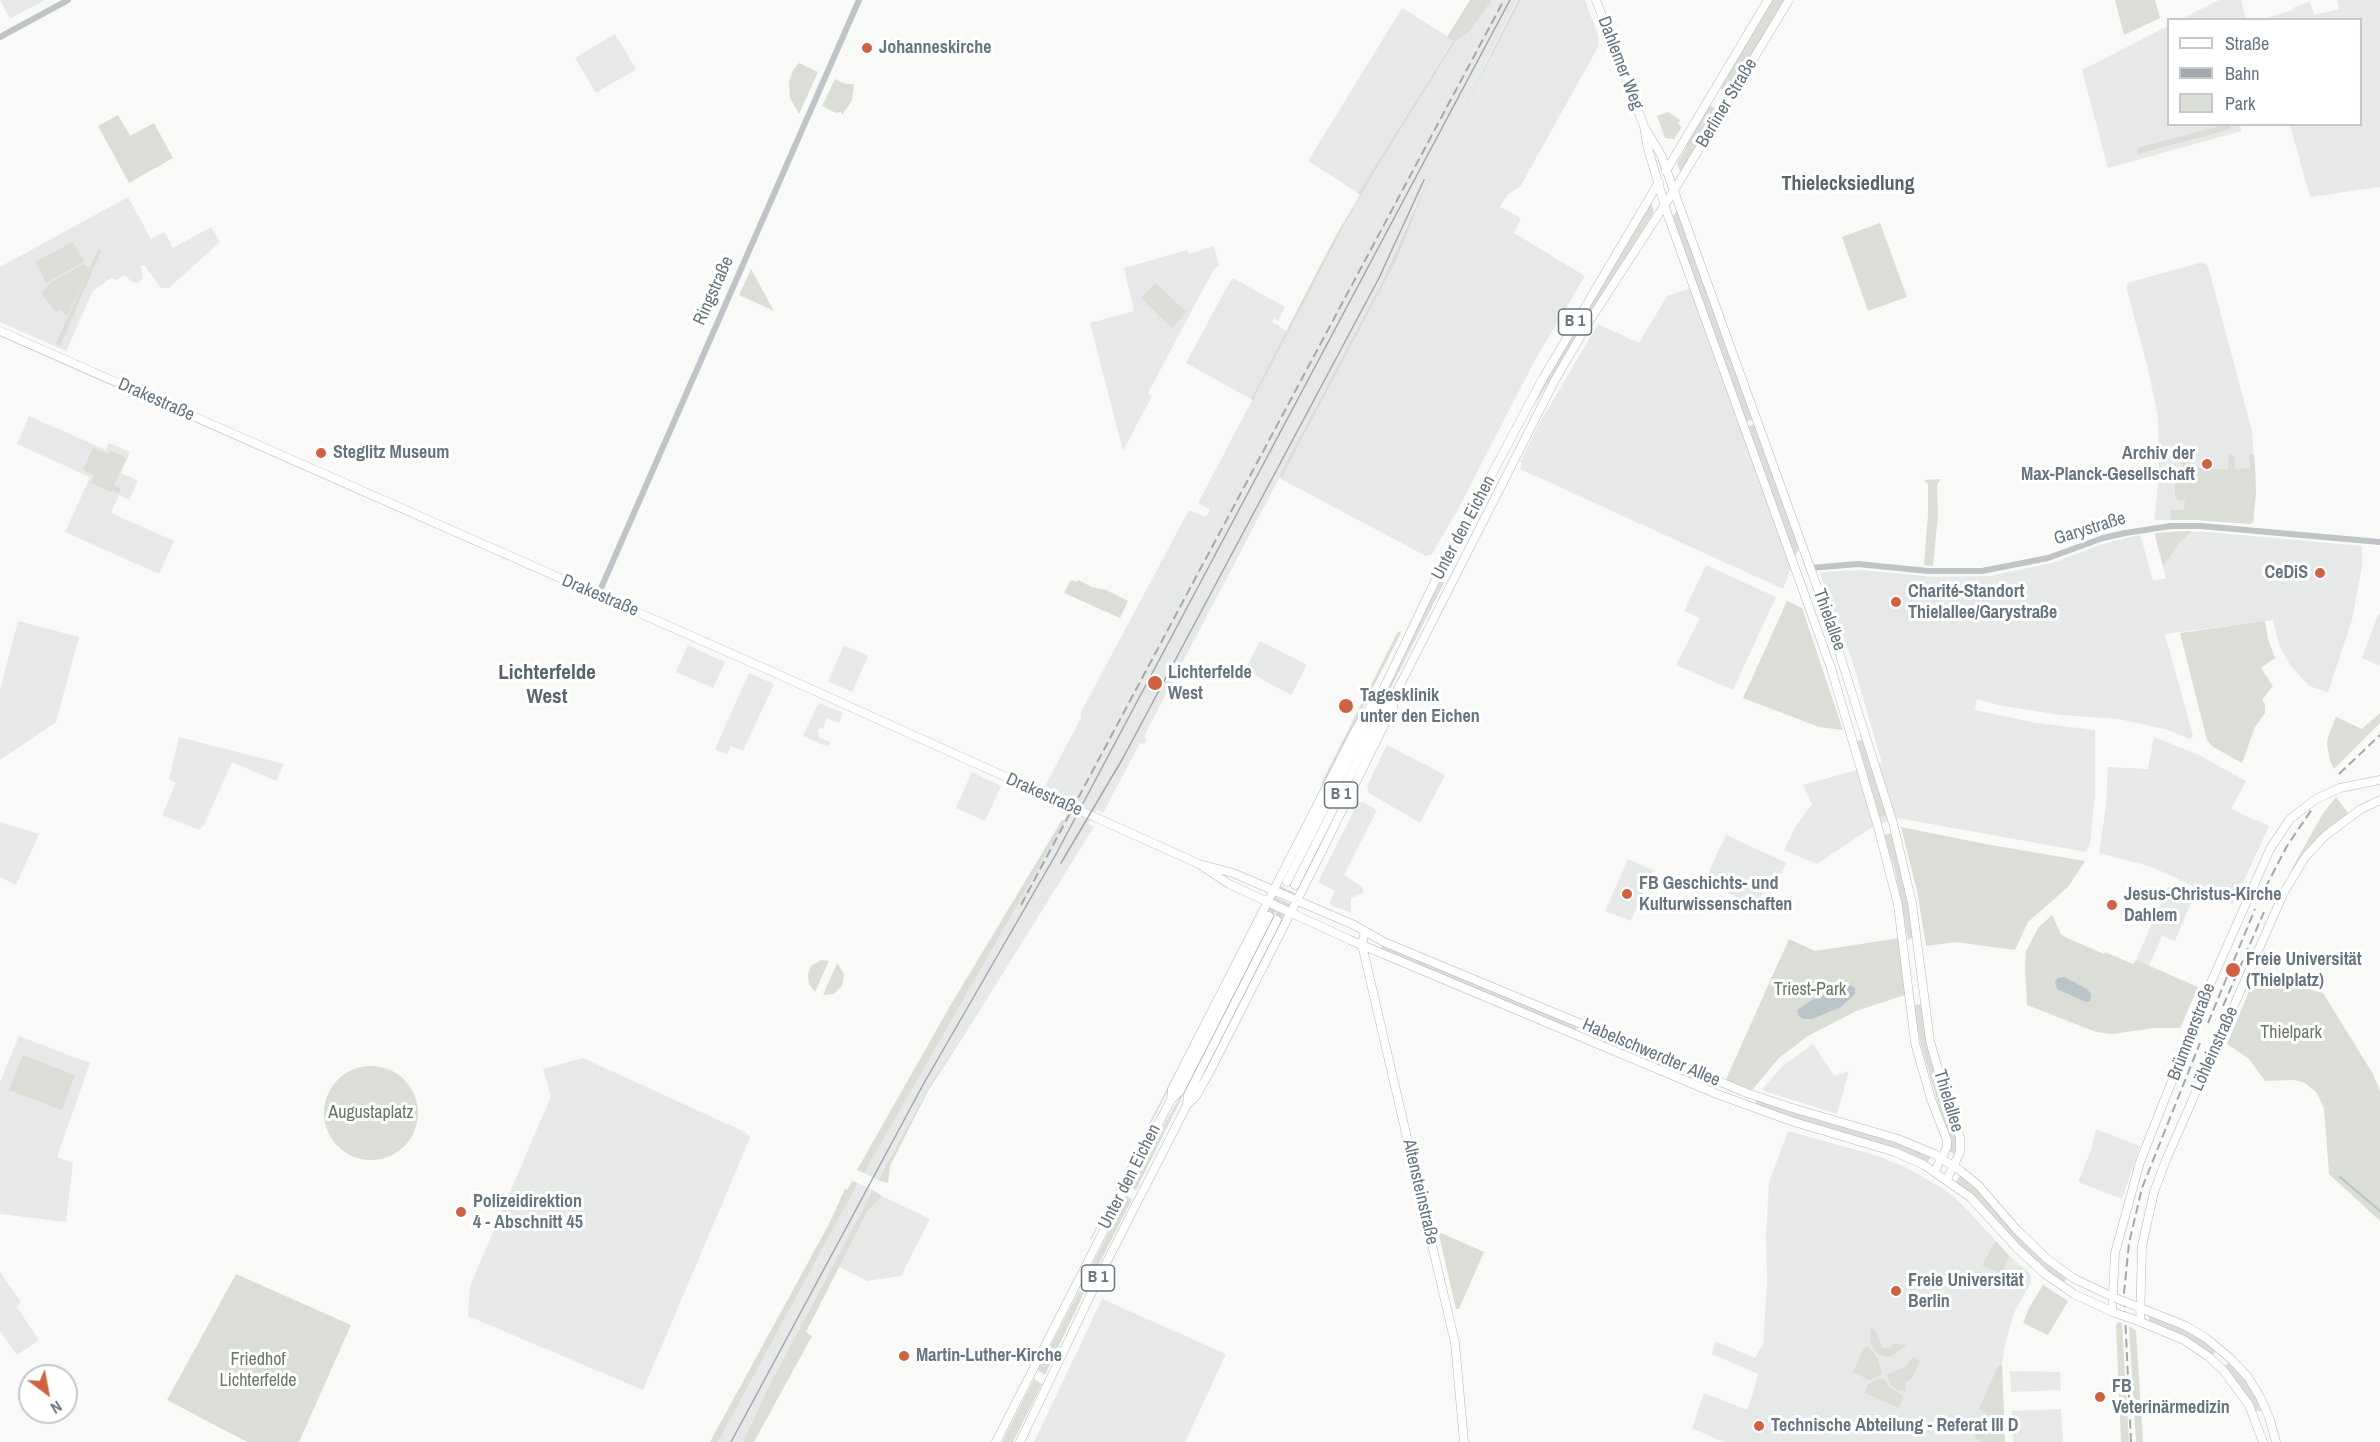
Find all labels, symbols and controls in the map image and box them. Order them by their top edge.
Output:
street label: Dahlemer Weg [1592,13,1648,113]
legend [2167,18,2362,126]
text: Straße [2225,31,2269,56]
place label: Johanneskirche [879,37,991,59]
marker: Johanneskirche [860,41,874,55]
street label: Berliner Straße [1692,55,1762,151]
text: Bahn [2225,61,2259,86]
text: Park [2225,91,2255,116]
district label: Thielecksiedlung [1781,173,1915,197]
street label: Ringstraße [689,253,739,329]
road number: B 1 [1558,309,1592,335]
street label: Drakestraße [115,374,197,426]
place label: Steglitz Museum [333,442,449,464]
place label: Archiv der Max-Planck-Gesellschaft [2021,443,2195,486]
marker: Steglitz Museum [314,446,328,460]
marker: Archiv der Max-Planck-Gesellschaft [2200,457,2214,471]
street label: Unter den Eichen [1427,472,1501,584]
street label: Garystraße [2052,508,2128,550]
place label: CeDiS [2265,562,2308,584]
marker: CeDiS [2313,566,2327,580]
street label: Drakestraße [558,570,642,622]
place label: Charité-Standort Thielallee/Garystraße [1908,581,2057,624]
street label: Thielallee [1808,586,1850,654]
marker: Charité-Standort Thielallee/Garystraße [1889,595,1903,609]
district label: Lichterfelde West [498,660,596,710]
place label: Lichterfelde West [1168,662,1252,704]
marker: Lichterfelde West [1146,674,1164,692]
place label: Tagesklinik unter den Eichen [1360,685,1480,728]
marker: Tagesklinik unter den Eichen [1337,697,1355,715]
street label: Drakestraße [1003,769,1085,821]
road number: B 1 [1324,782,1358,808]
place label: FB Geschichts- und Kulturwissenschaften [1639,873,1792,916]
place label: Jesus-Christus-Kirche Dahlem [2124,884,2281,926]
marker: FB Geschichts- und Kulturwissenschaften [1620,887,1634,901]
marker: Jesus-Christus-Kirche Dahlem [2105,898,2119,912]
place label: Freie Universität (Thielplatz) [2246,949,2362,992]
marker: Freie Universität (Thielplatz) [2224,961,2242,979]
park label: Triest-Park [1774,979,1846,1001]
street label: Brümmerstraße [2164,980,2220,1084]
street label: Löhleinstraße [2187,1003,2243,1095]
street label: Habelschwerdter Allee [1579,1014,1723,1092]
park label: Thielpark [2260,1022,2322,1044]
street label: Thielallee [1928,1067,1968,1135]
park label: Augustaplatz [328,1102,414,1124]
street label: Unter den Eichen [1094,1121,1166,1233]
street label: Altensteinstraße [1397,1137,1443,1247]
place label: Polizeidirektion 4 - Abschnitt 45 [473,1191,583,1234]
marker: Polizeidirektion 4 - Abschnitt 45 [454,1205,468,1219]
road number: B 1 [1082,1265,1114,1291]
place label: Freie Universität Berlin [1908,1270,2024,1312]
marker: Freie Universität Berlin [1889,1284,1903,1298]
place label: Martin-Luther-Kirche [916,1345,1062,1367]
park label: Friedhof Lichterfelde [219,1349,297,1392]
marker: Martin-Luther-Kirche [897,1349,911,1363]
north arrow [18,1364,78,1424]
place label: FB Veterinärmedizin [2112,1376,2230,1418]
marker: FB Veterinärmedizin [2093,1390,2107,1404]
text: N [47,1396,66,1419]
place label: Technische Abteilung - Referat III D [1771,1415,2018,1437]
marker: Technische Abteilung - Referat III D [1752,1419,1766,1433]

